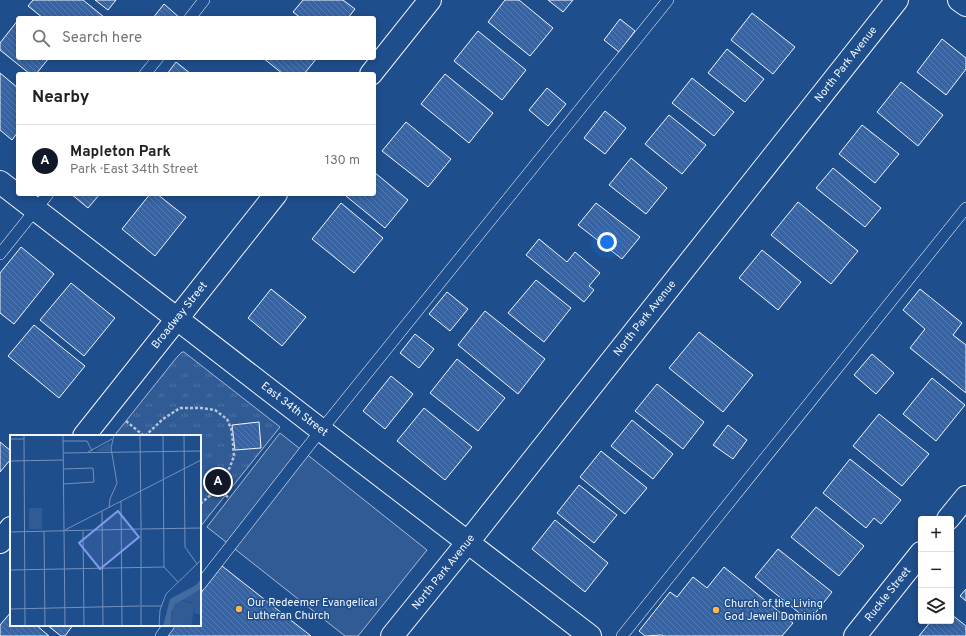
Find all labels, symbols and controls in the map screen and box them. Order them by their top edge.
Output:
search box [16,16,376,60]
street label: North Park Avenue [812,24,880,105]
icon: search [30,27,52,49]
text: Search here [62,29,142,48]
text: Nearby [32,87,89,109]
text: Mapleton Park [70,143,171,162]
text: A [40,153,50,169]
text: 130 m [325,153,360,169]
text: Park · East 34th Street [70,162,198,178]
your location [597,232,617,252]
street label: North Park Avenue [611,278,679,359]
street label: Broadway Street [149,279,211,352]
street label: East 34th Street [258,379,331,440]
inset map [10,435,201,626]
pin: A [205,467,231,497]
map controls [918,516,954,624]
button: + [918,516,954,552]
street label: North Park Avenue [409,532,478,613]
button: − [918,552,954,588]
street label: Ruckle Street [862,564,914,625]
button: layers [918,588,954,624]
place label: Our Redeemer Evangelical Lutheran Church [247,596,378,623]
place label: Church of the Living God Jewell Dominion [724,597,827,624]
marker: Our Redeemer Evangelical Lutheran Church [234,604,244,614]
marker: Church of the Living God Jewell Dominion [711,605,721,615]

